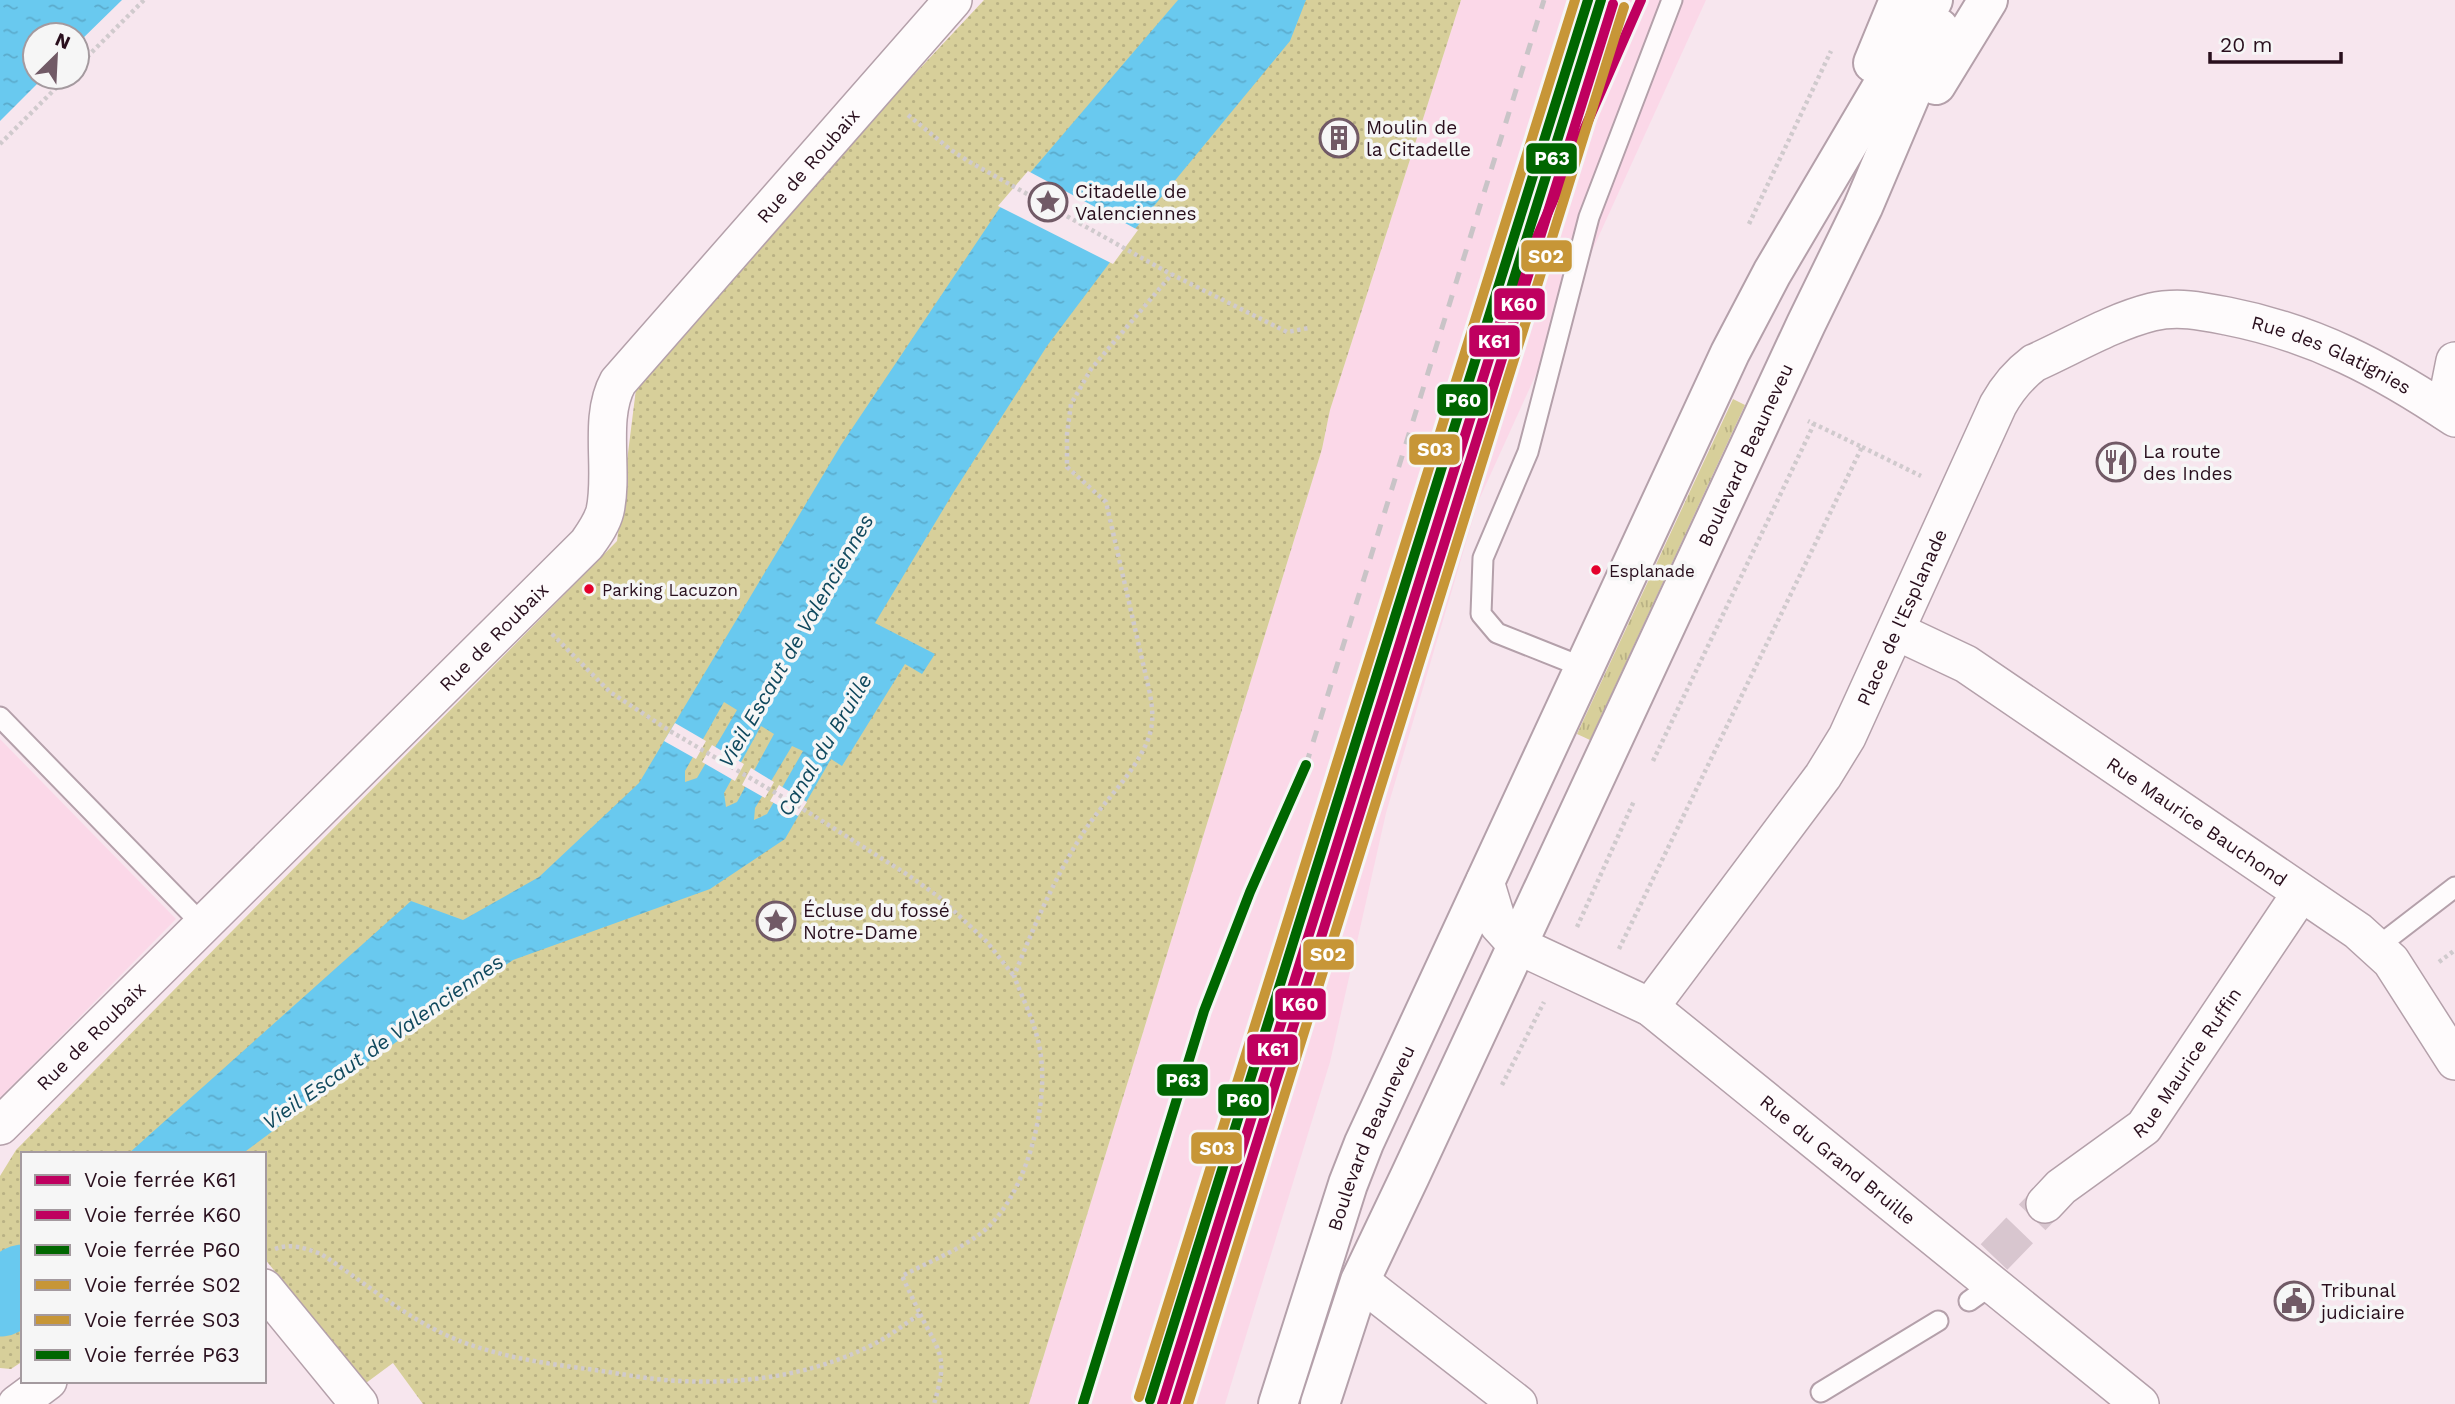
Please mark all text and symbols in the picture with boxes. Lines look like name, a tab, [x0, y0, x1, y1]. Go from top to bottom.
north arrow	[21, 21, 91, 91]
scale bar	[2210, 21, 2341, 65]
text: N	[52, 28, 74, 54]
text: 20 m	[2220, 32, 2272, 57]
street label: Rue de Roubaix	[752, 104, 864, 228]
place label: Moulin de la Citadelle	[1366, 116, 1471, 161]
building icon: Moulin de la Citadelle	[1318, 117, 1360, 159]
line badge: P63	[1525, 142, 1578, 175]
text: P63	[1534, 147, 1570, 170]
place label: Citadelle de Valenciennes	[1075, 180, 1197, 225]
place icon: Citadelle de Valenciennes	[1027, 181, 1069, 223]
line badge: S02	[1520, 239, 1573, 273]
text: S02	[1528, 245, 1564, 268]
line badge: K60	[1493, 287, 1546, 321]
text: K60	[1500, 293, 1538, 316]
street label: Rue des Glatignies	[2249, 311, 2415, 399]
line badge: K61	[1468, 324, 1521, 358]
text: K61	[1478, 330, 1510, 353]
street label: Boulevard Beauneveu	[1693, 360, 1798, 550]
line badge: P60	[1436, 383, 1489, 417]
text: P60	[1445, 389, 1481, 412]
line badge: S03	[1408, 433, 1461, 466]
text: S03	[1417, 438, 1453, 461]
place label: La route des Indes	[2143, 440, 2233, 485]
restaurant icon: La route des Indes	[2095, 441, 2137, 483]
water label: Vieil Escaut de Valenciennes	[713, 509, 879, 772]
street label: Place de l'Esplanade	[1852, 525, 1952, 709]
place label: Esplanade	[1609, 561, 1695, 581]
marker: Esplanade	[1589, 563, 1603, 577]
street label: Rue de Roubaix	[435, 578, 553, 696]
place label: Parking Lacuzon	[602, 580, 738, 600]
marker: Parking Lacuzon	[582, 582, 596, 596]
water label: Canal du Bruille	[772, 669, 877, 821]
street label: Rue Maurice Bauchond	[2102, 752, 2292, 891]
place label: Écluse du fossé Notre-Dame	[803, 899, 950, 944]
place icon: Écluse du fossé Notre-Dame	[755, 900, 797, 942]
line badge: S02	[1302, 938, 1355, 971]
text: S02	[1310, 943, 1346, 966]
water label: Vieil Escaut de Valenciennes	[257, 949, 508, 1135]
street label: Rue de Roubaix	[32, 977, 151, 1095]
street label: Rue Maurice Ruffin	[2128, 983, 2246, 1143]
line badge: K60	[1274, 987, 1327, 1021]
text: K60	[1281, 993, 1319, 1016]
line badge: K61	[1246, 1033, 1299, 1066]
text: K61	[1257, 1038, 1289, 1061]
street label: Boulevard Beauneveu	[1323, 1041, 1420, 1234]
line badge: P63	[1156, 1063, 1209, 1097]
text: P63	[1165, 1069, 1201, 1092]
line badge: P60	[1217, 1083, 1270, 1117]
text: P60	[1226, 1089, 1262, 1112]
street label: Rue du Grand Bruille	[1755, 1090, 1920, 1230]
line badge: S03	[1190, 1131, 1243, 1165]
text: S03	[1199, 1137, 1235, 1160]
legend	[21, 1152, 266, 1383]
text: Voie ferrée K61	[84, 1167, 236, 1192]
text: Voie ferrée K60	[84, 1202, 241, 1227]
text: Voie ferrée P60	[84, 1237, 241, 1262]
text: Voie ferrée S02	[84, 1272, 241, 1297]
place label: Tribunal judiciaire	[2319, 1279, 2405, 1324]
public building icon: Tribunal judiciaire	[2273, 1280, 2315, 1322]
text: Voie ferrée S03	[84, 1307, 240, 1332]
text: Voie ferrée P63	[84, 1342, 240, 1367]

